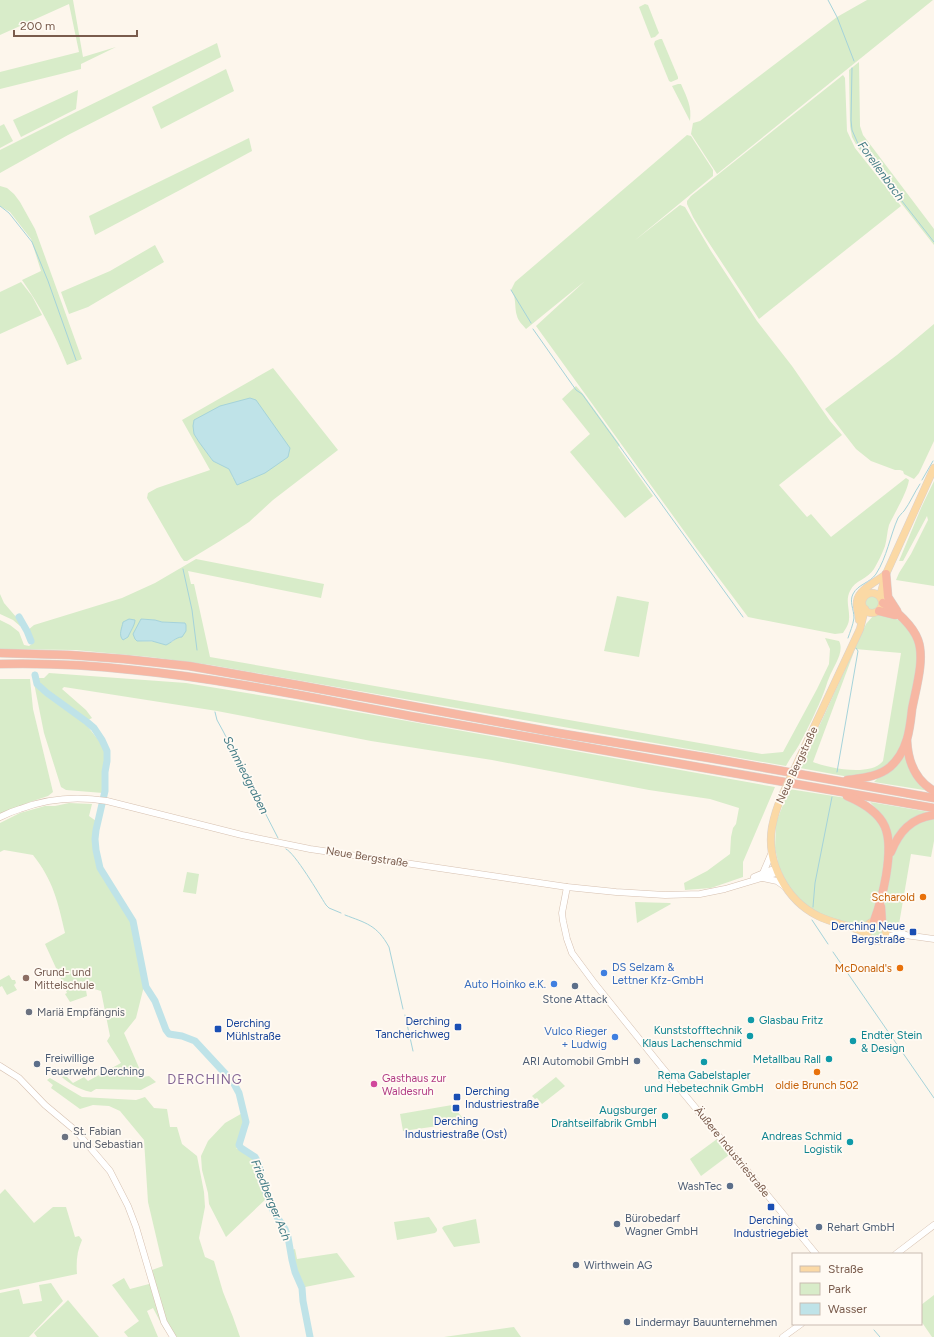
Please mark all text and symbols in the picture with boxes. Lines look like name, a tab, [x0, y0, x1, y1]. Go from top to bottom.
scale bar	[14, 12, 137, 38]
text: 200 m	[20, 19, 55, 33]
water label: Forellenbach	[855, 139, 907, 204]
street label: Neue Bergstraße	[774, 725, 820, 805]
water label: Schmiedgraben	[220, 734, 272, 817]
street label: Neue Bergstraße	[325, 844, 409, 870]
place label: Scharold	[872, 891, 915, 904]
marker: Scharold	[918, 892, 928, 902]
place label: Derching Neue Bergstraße	[831, 920, 905, 946]
marker: Derching Neue Bergstraße	[908, 927, 918, 937]
place label: DS Selzam & Lettner Kfz-GmbH	[612, 961, 704, 987]
place label: McDonald's	[835, 962, 892, 975]
marker: McDonald's	[895, 963, 905, 973]
place label: Grund- und Mittelschule	[34, 966, 94, 992]
marker: DS Selzam & Lettner Kfz-GmbH	[599, 968, 609, 978]
marker: Grund- und Mittelschule	[21, 973, 31, 983]
place label: Auto Hoinko e.K.	[464, 978, 546, 991]
marker: Auto Hoinko e.K.	[549, 979, 559, 989]
marker: Stone Attack	[570, 981, 580, 991]
place label: Stone Attack	[543, 993, 608, 1006]
place label: Mariä Empfängnis	[37, 1006, 125, 1019]
marker: Mariä Empfängnis	[24, 1007, 34, 1017]
place label: Glasbau Fritz	[759, 1014, 823, 1027]
place label: Derching Tancherichweg	[376, 1015, 450, 1041]
marker: Glasbau Fritz	[746, 1015, 756, 1025]
place label: Derching Mühlstraße	[226, 1017, 281, 1043]
marker: Derching Tancherichweg	[453, 1022, 463, 1032]
marker: Derching Mühlstraße	[213, 1024, 223, 1034]
place label: Kunststofftechnik Klaus Lachenschmid	[642, 1024, 743, 1050]
place label: Vulco Rieger + Ludwig	[544, 1025, 607, 1051]
place label: Endter Stein & Design	[861, 1029, 922, 1055]
marker: Kunststofftechnik Klaus Lachenschmid	[745, 1031, 755, 1041]
marker: Vulco Rieger + Ludwig	[610, 1032, 620, 1042]
marker: Endter Stein & Design	[848, 1036, 858, 1046]
place label: Freiwillige Feuerwehr Derching	[45, 1052, 144, 1078]
place label: Metallbau Rall	[753, 1053, 821, 1066]
marker: Metallbau Rall	[824, 1054, 834, 1064]
place label: ARI Automobil GmbH	[523, 1055, 629, 1068]
marker: ARI Automobil GmbH	[632, 1056, 642, 1066]
marker: Rema Gabelstapler und Hebetechnik GmbH	[699, 1057, 709, 1067]
marker: Freiwillige Feuerwehr Derching	[32, 1059, 42, 1069]
marker: oldie Brunch 502	[812, 1067, 822, 1077]
place label: Rema Gabelstapler und Hebetechnik GmbH	[644, 1069, 764, 1095]
district label: DERCHING	[167, 1072, 243, 1087]
place label: Gasthaus zur Waldesruh	[382, 1072, 447, 1098]
marker: Gasthaus zur Waldesruh	[369, 1079, 379, 1089]
place label: oldie Brunch 502	[775, 1079, 859, 1092]
place label: Derching Industriestraße	[465, 1085, 539, 1111]
marker: Derching Industriestraße	[452, 1092, 462, 1102]
marker: Derching Industriestraße (Ost)	[451, 1103, 461, 1113]
place label: Augsburger Drahtseilfabrik GmbH	[551, 1104, 657, 1130]
street label: Äußere Industriestraße	[692, 1104, 772, 1200]
marker: Augsburger Drahtseilfabrik GmbH	[660, 1111, 670, 1121]
place label: Derching Industriestraße (Ost)	[405, 1115, 507, 1141]
place label: St. Fabian und Sebastian	[73, 1125, 143, 1151]
place label: Andreas Schmid Logistik	[762, 1130, 843, 1156]
marker: St. Fabian und Sebastian	[60, 1132, 70, 1142]
marker: Andreas Schmid Logistik	[845, 1137, 855, 1147]
water label: Friedberger Ach	[248, 1157, 294, 1243]
place label: WashTec	[678, 1180, 722, 1193]
marker: WashTec	[725, 1181, 735, 1191]
marker: Derching Industriegebiet	[766, 1202, 776, 1212]
place label: Bürobedarf Wagner GmbH	[625, 1212, 698, 1238]
place label: Derching Industriegebiet	[734, 1214, 808, 1240]
marker: Bürobedarf Wagner GmbH	[612, 1219, 622, 1229]
place label: Rehart GmbH	[827, 1221, 895, 1234]
marker: Rehart GmbH	[814, 1222, 824, 1232]
legend	[792, 1253, 922, 1325]
place label: Wirthwein AG	[584, 1259, 652, 1272]
marker: Wirthwein AG	[571, 1260, 581, 1270]
text: Straße	[828, 1262, 864, 1276]
text: Park	[828, 1282, 851, 1296]
text: Wasser	[828, 1302, 867, 1316]
place label: Lindermayr Bauunternehmen	[635, 1316, 777, 1329]
marker: Lindermayr Bauunternehmen	[622, 1317, 632, 1327]

